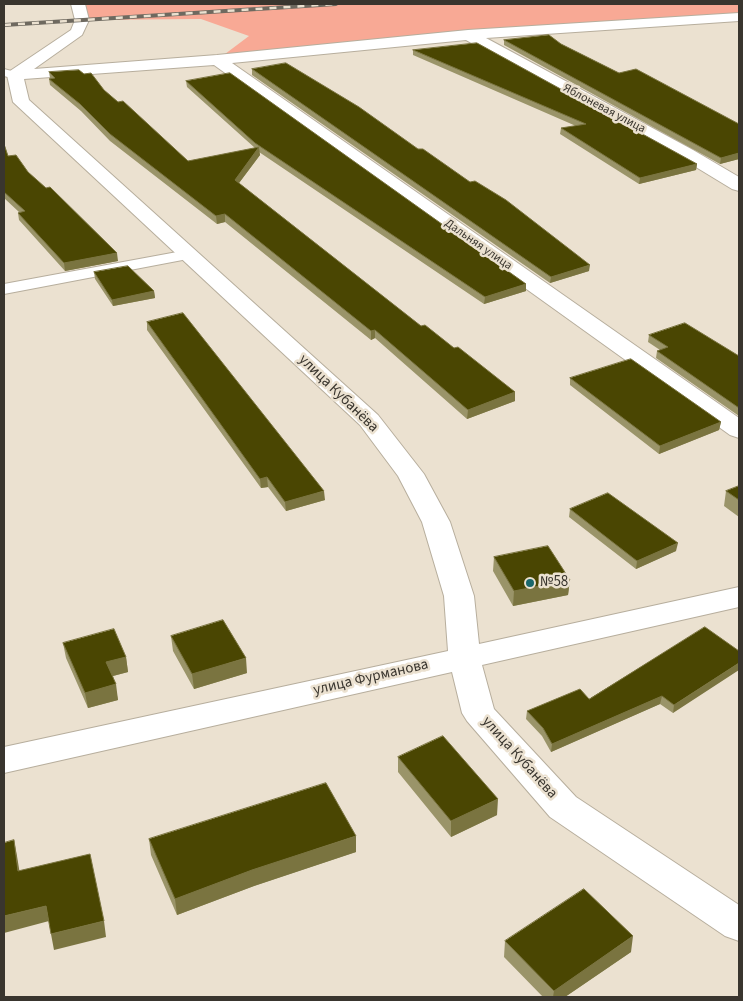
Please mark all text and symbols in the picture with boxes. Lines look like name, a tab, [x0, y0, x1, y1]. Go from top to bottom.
street label: Яблоневая улица	[560, 81, 648, 137]
street label: Дальняя улица	[442, 216, 514, 274]
street label: улица Кубанёва	[294, 351, 382, 437]
place label: №58	[540, 574, 568, 592]
marker: №58	[524, 577, 536, 589]
street label: улица Фурманова	[312, 656, 430, 700]
street label: улица Кубанёва	[477, 713, 561, 803]

